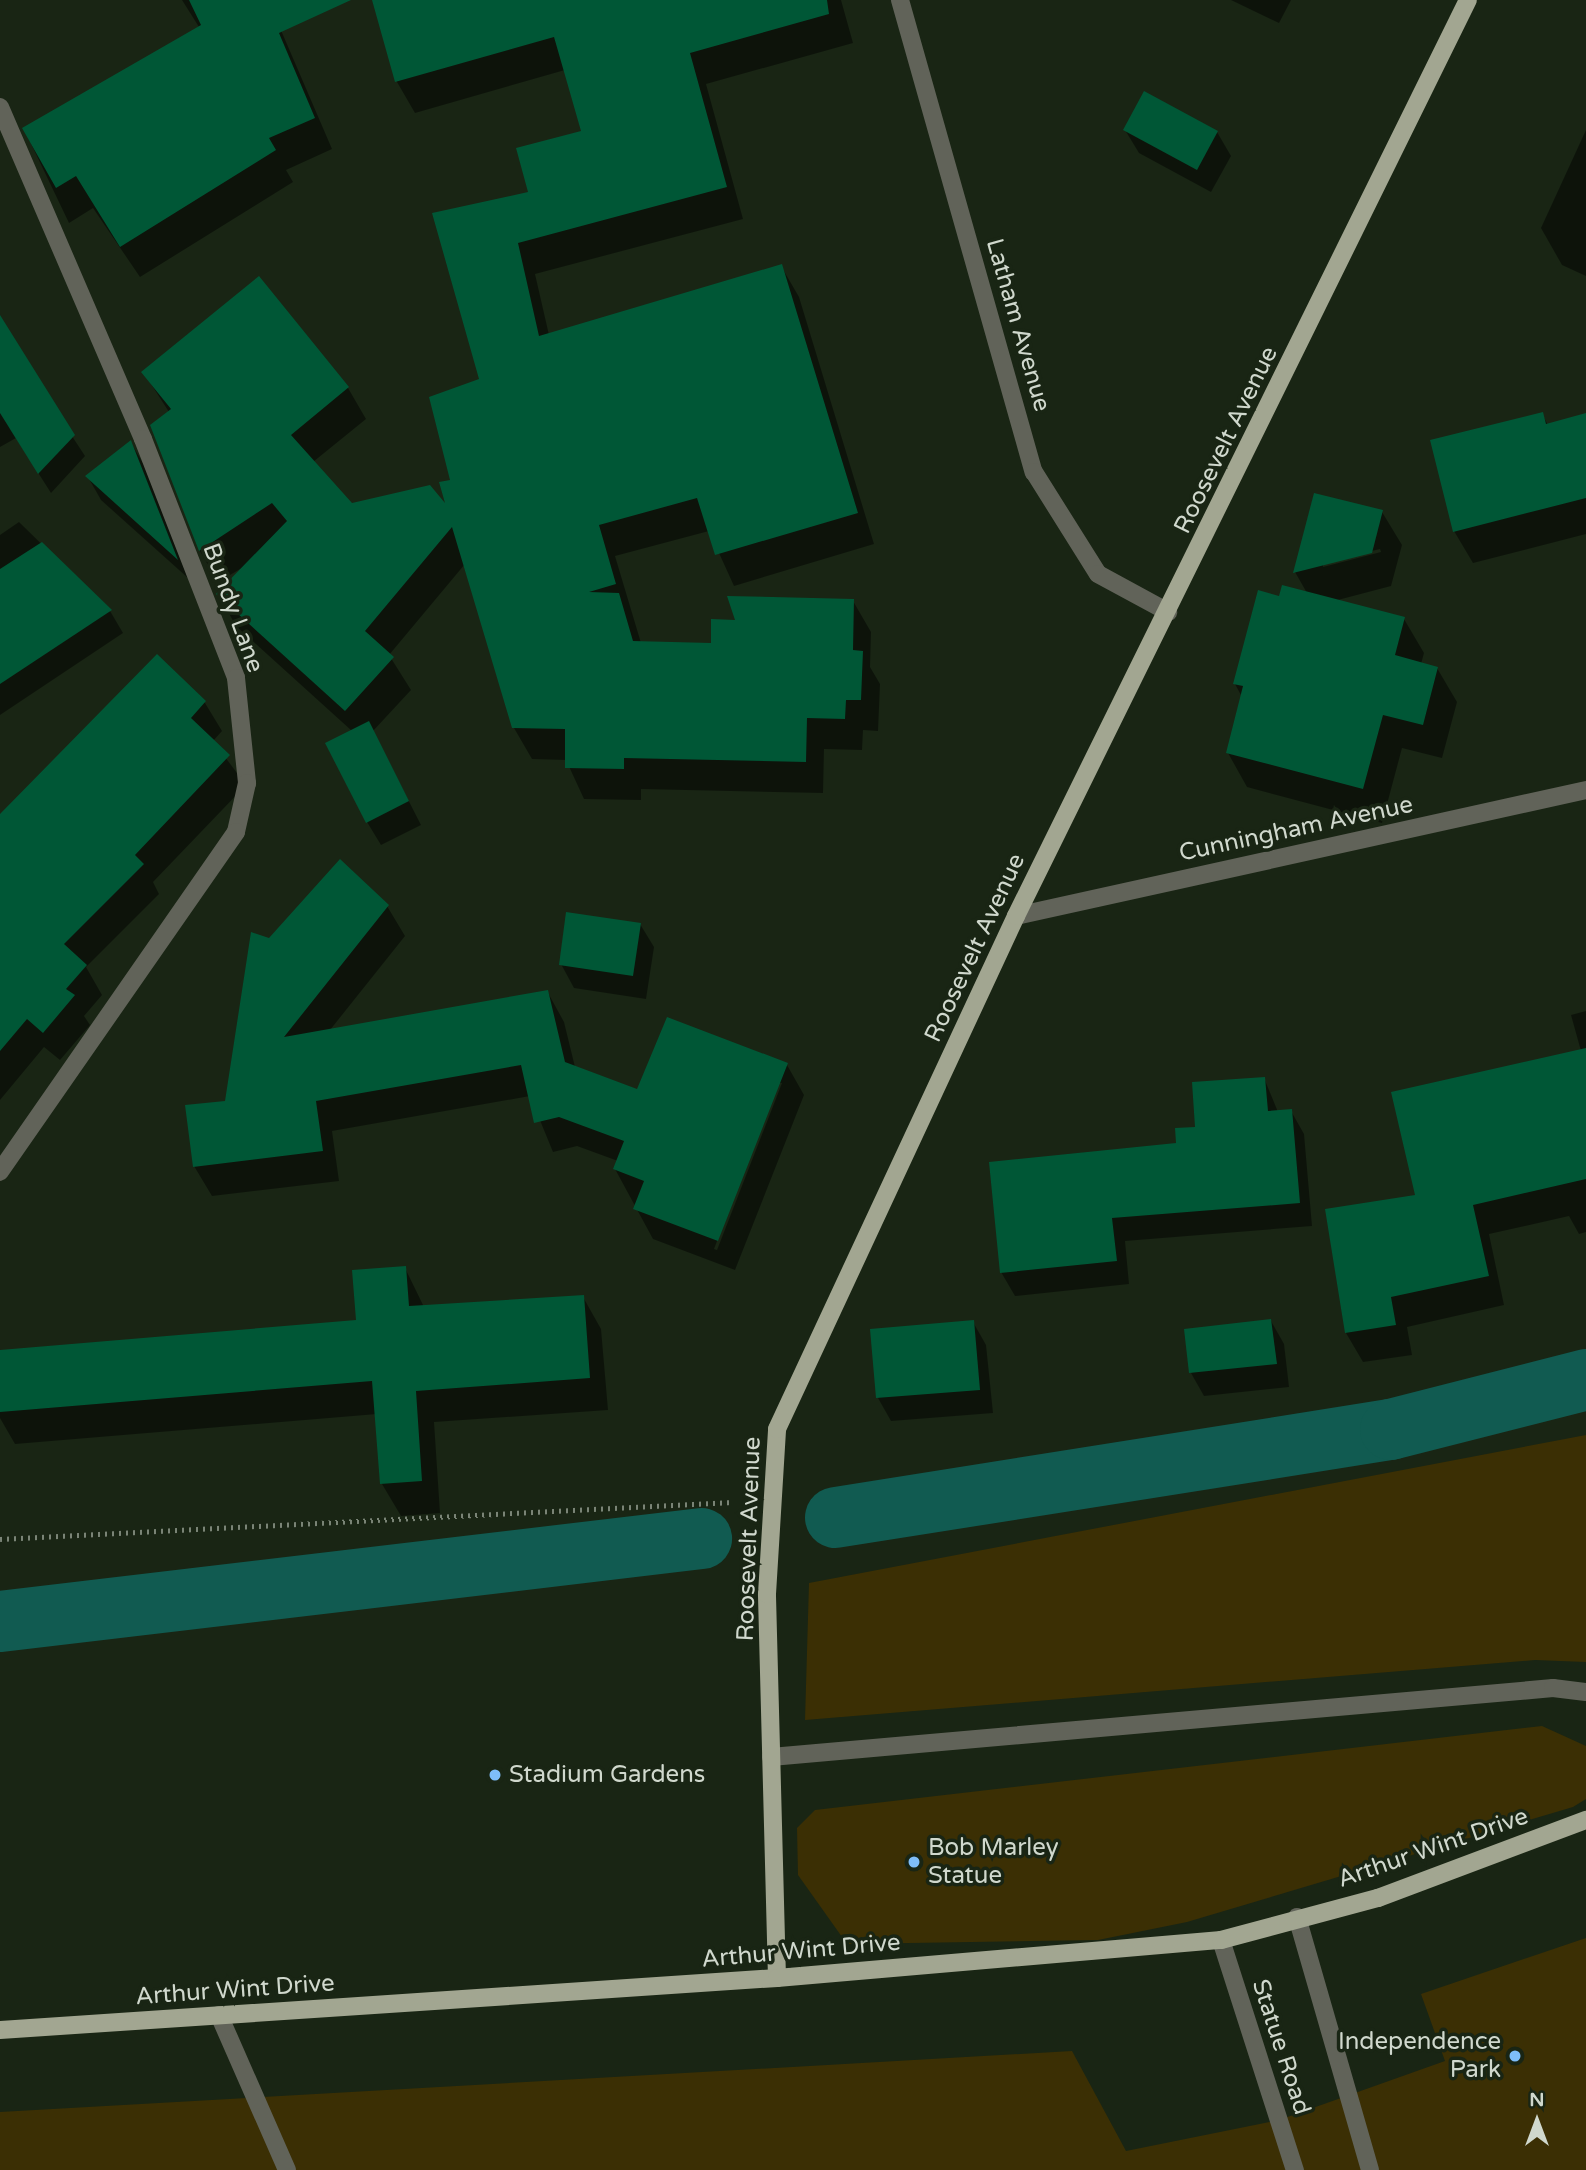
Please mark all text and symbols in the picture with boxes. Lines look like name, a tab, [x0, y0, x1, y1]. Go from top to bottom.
street label: Latham Avenue	[980, 235, 1056, 415]
street label: Roosevelt Avenue	[1168, 342, 1284, 538]
street label: Bundy Lane	[196, 539, 270, 677]
street label: Cunningham Avenue	[1176, 790, 1416, 868]
street label: Roosevelt Avenue	[919, 849, 1031, 1047]
street label: Roosevelt Avenue	[731, 1436, 767, 1642]
place label: Stadium Gardens	[509, 1761, 705, 1789]
marker: Stadium Gardens	[487, 1767, 503, 1783]
street label: Arthur Wint Drive	[1334, 1802, 1532, 1894]
place label: Bob Marley Statue	[928, 1834, 1059, 1890]
marker: Bob Marley Statue	[906, 1854, 922, 1870]
street label: Arthur Wint Drive	[700, 1928, 902, 1974]
street label: Arthur Wint Drive	[134, 1969, 336, 2011]
street label: Statue Road	[1246, 1976, 1316, 2118]
place label: Independence Park	[1338, 2028, 1501, 2084]
marker: Independence Park	[1507, 2048, 1523, 2064]
north arrow	[1502, 2086, 1572, 2156]
text: N	[1529, 2089, 1545, 2111]

